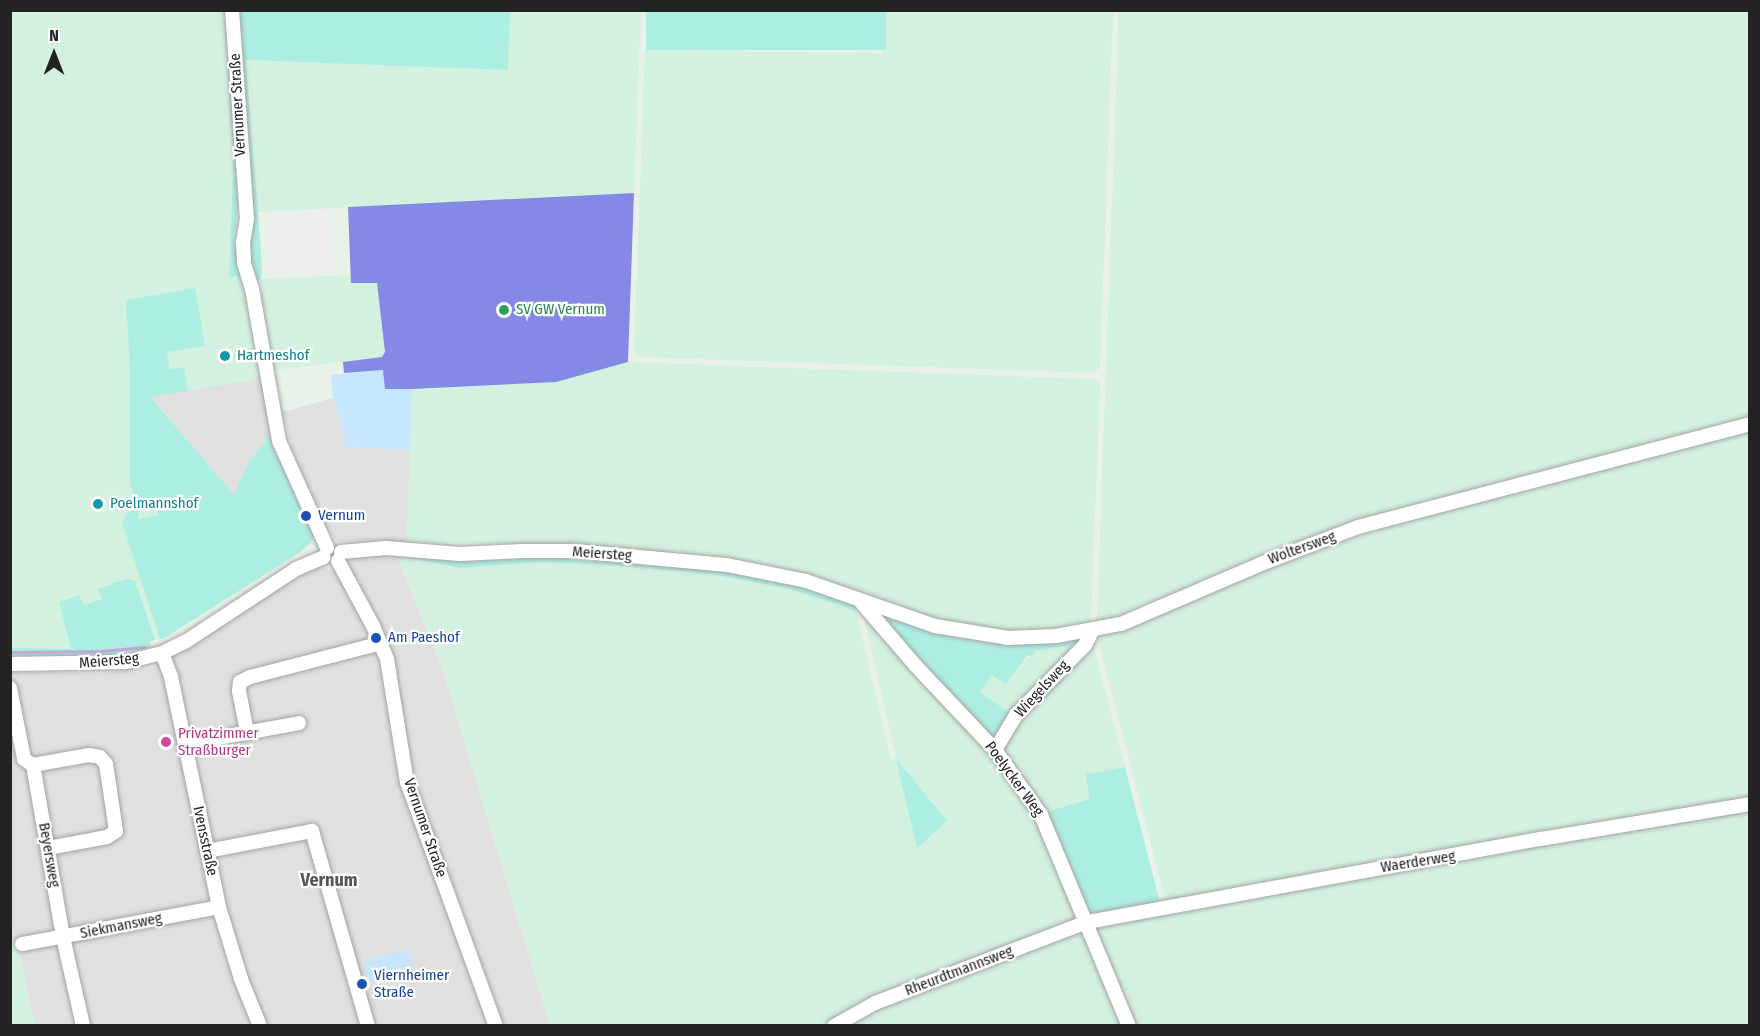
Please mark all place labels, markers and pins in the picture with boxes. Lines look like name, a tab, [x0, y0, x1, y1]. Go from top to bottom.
place label: SV GW Vernum	[516, 301, 605, 319]
marker: SV GW Vernum	[497, 303, 511, 317]
place label: Hartmeshof	[237, 347, 309, 365]
marker: Hartmeshof	[218, 349, 232, 363]
place label: Poelmannshof	[110, 495, 198, 513]
marker: Poelmannshof	[91, 497, 105, 511]
place label: Vernum	[318, 507, 365, 525]
marker: Vernum	[299, 509, 313, 523]
place label: Am Paeshof	[388, 629, 460, 647]
marker: Am Paeshof	[369, 631, 383, 645]
place label: Privatzimmer Straßburger	[178, 724, 259, 759]
marker: Privatzimmer Straßburger	[159, 735, 173, 749]
place label: Viernheimer Straße	[374, 966, 449, 1001]
marker: Viernheimer Straße	[355, 977, 369, 991]

